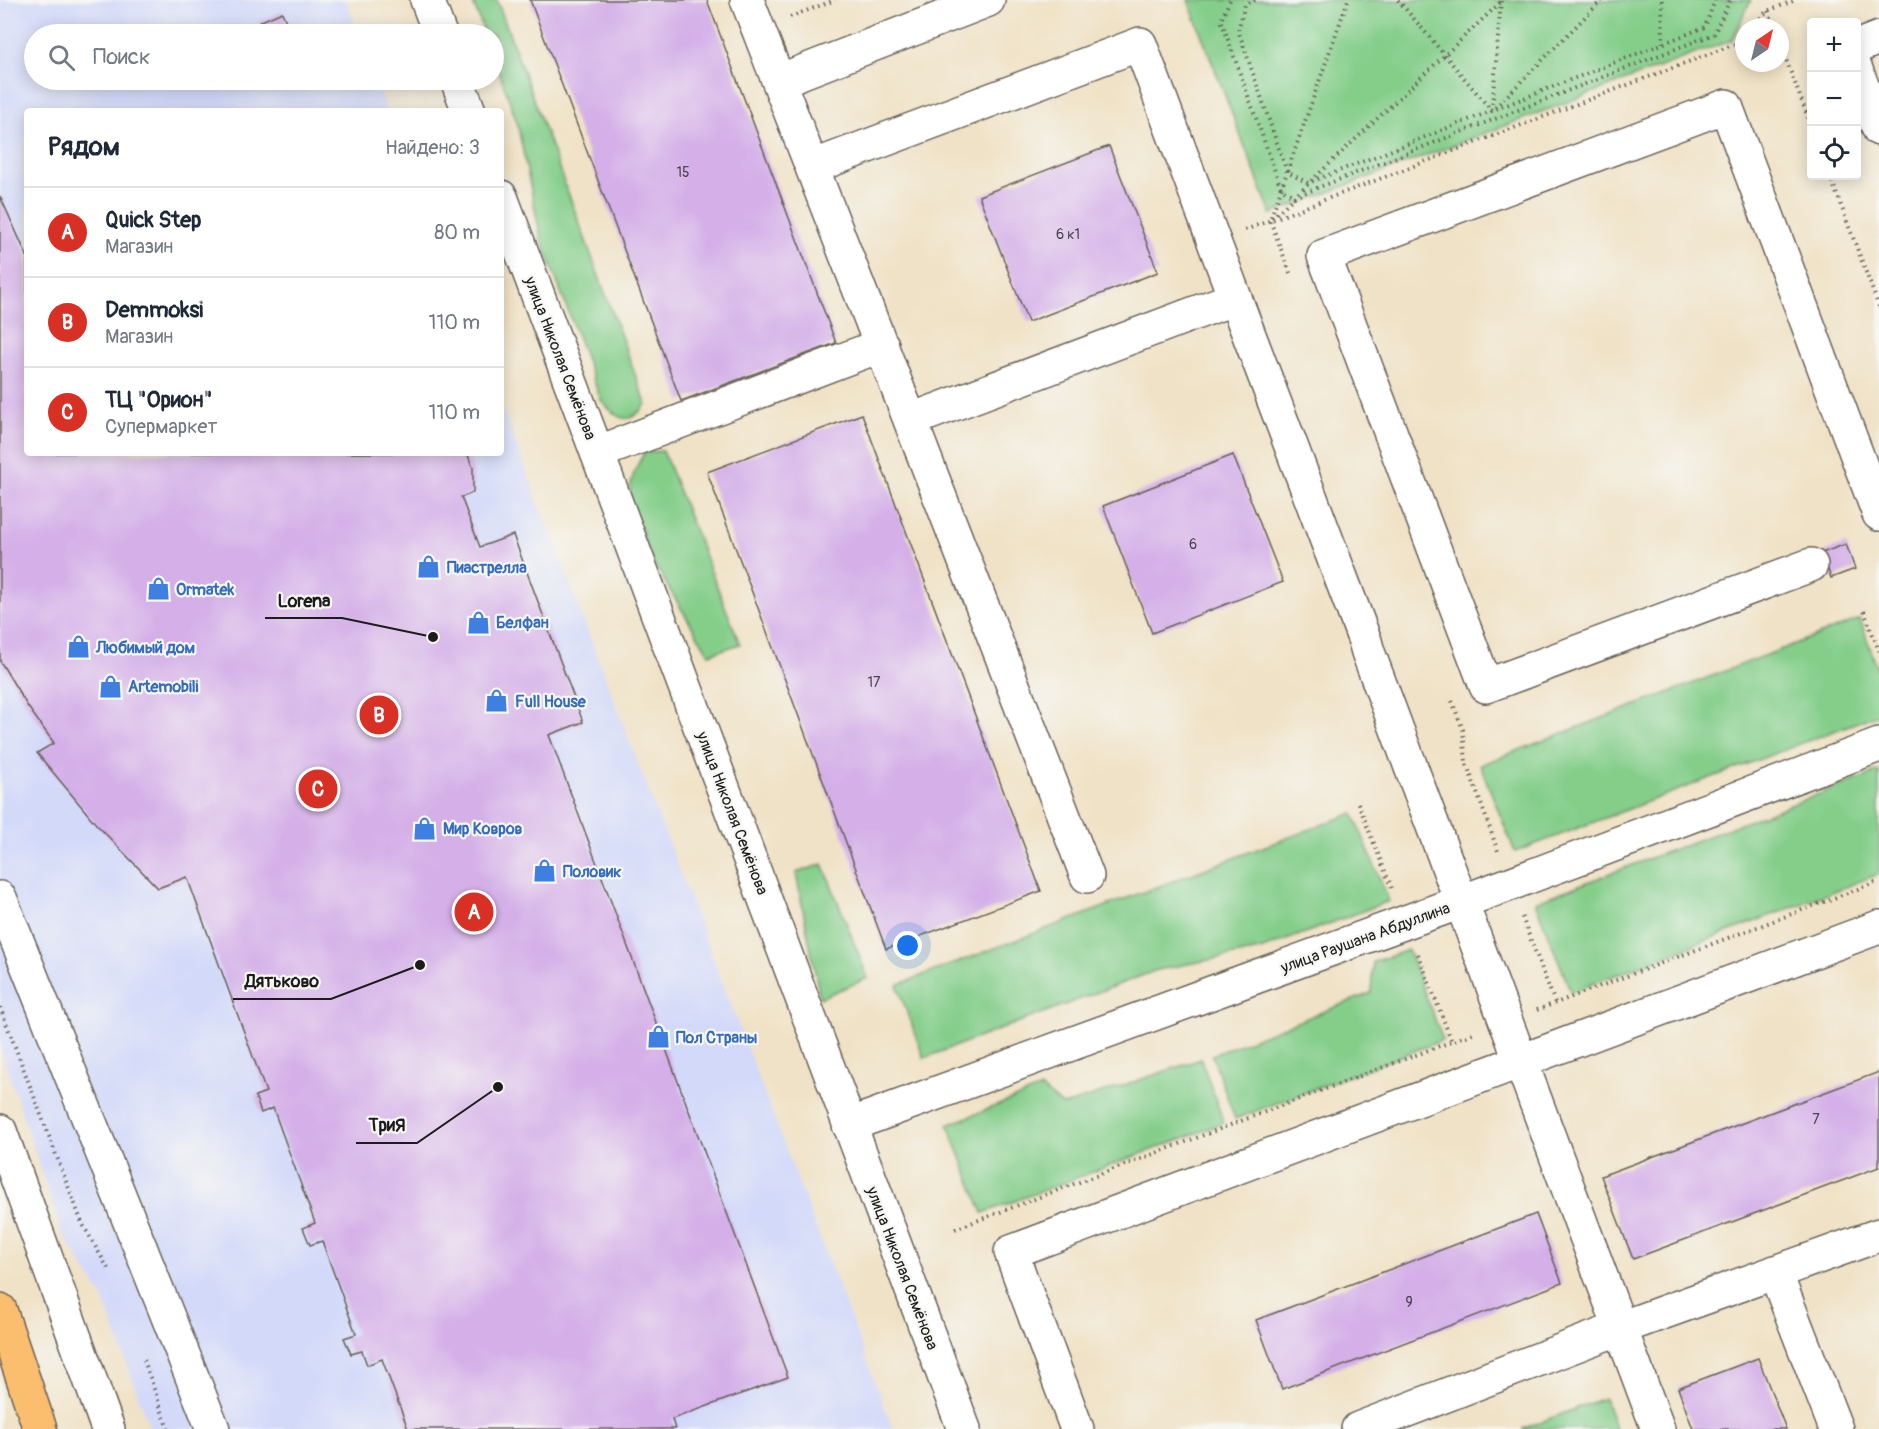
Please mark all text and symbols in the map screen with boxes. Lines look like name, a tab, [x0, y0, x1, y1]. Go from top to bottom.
north arrow	[1735, 18, 1789, 72]
map controls	[1807, 18, 1861, 180]
button: +	[1807, 18, 1861, 72]
search box	[24, 24, 504, 90]
icon: search	[45, 41, 78, 74]
text: Поиск	[93, 43, 150, 71]
button: −	[1807, 72, 1861, 126]
button: locate	[1807, 126, 1861, 180]
text: Рядом	[48, 131, 120, 163]
text: Найдено: 3	[385, 135, 480, 160]
house number: 15	[676, 164, 690, 181]
text: Quick Step	[105, 206, 201, 234]
text: A	[61, 220, 74, 245]
text: 80 m	[434, 220, 480, 245]
house number: 6 к1	[1056, 226, 1080, 243]
text: Магазин	[105, 234, 173, 259]
street label: улица Николая Семёнова	[519, 273, 600, 443]
text: Demmoksi	[105, 296, 203, 324]
text: B	[62, 310, 73, 335]
text: 110 m	[429, 310, 480, 335]
text: Магазин	[105, 324, 173, 349]
text: ТЦ "Орион"	[105, 386, 212, 414]
text: C	[61, 400, 74, 425]
text: 110 m	[429, 400, 480, 425]
text: Супермаркет	[105, 414, 217, 439]
house number: 6	[1189, 536, 1197, 553]
shop icon: Пиастрелла	[416, 554, 442, 580]
place label: Пиастрелла	[447, 558, 527, 578]
shop icon: Ormatek	[145, 576, 171, 602]
place label: Ormatek	[176, 580, 234, 600]
callout: Lorena	[265, 582, 342, 618]
text: Lorena	[278, 590, 331, 613]
shop icon: Белфан	[465, 609, 491, 635]
place label: Белфан	[496, 613, 549, 633]
shop icon: Любимый дом	[65, 634, 91, 660]
place label: Любимый дом	[95, 638, 195, 658]
shop icon: Artemobili	[97, 673, 123, 699]
house number: 17	[868, 674, 881, 691]
place label: Artemobili	[128, 677, 199, 697]
shop icon: Full House	[484, 688, 510, 714]
pin: B	[360, 692, 398, 738]
place label: Full House	[515, 692, 587, 712]
street label: улица Николая Семёнова	[691, 728, 772, 898]
pin: C	[298, 766, 338, 812]
shop icon: Мир Ковров	[412, 815, 438, 841]
place label: Мир Ковров	[443, 819, 522, 839]
shop icon: Половик	[532, 858, 558, 884]
place label: Половик	[563, 862, 621, 882]
pin: A	[454, 890, 494, 934]
street label: улица Раушана Абдуллина	[1277, 898, 1453, 978]
your location	[893, 931, 922, 960]
callout: Дятьково	[233, 963, 331, 999]
text: Дятьково	[244, 970, 319, 993]
shop icon: Пол Страны	[645, 1024, 671, 1050]
place label: Пол Страны	[676, 1028, 757, 1048]
callout: ТриЯ	[356, 1107, 417, 1143]
house number: 7	[1812, 1111, 1820, 1128]
text: ТриЯ	[368, 1114, 405, 1137]
street label: улица Николая Семёнова	[861, 1183, 942, 1353]
house number: 9	[1405, 1294, 1413, 1311]

